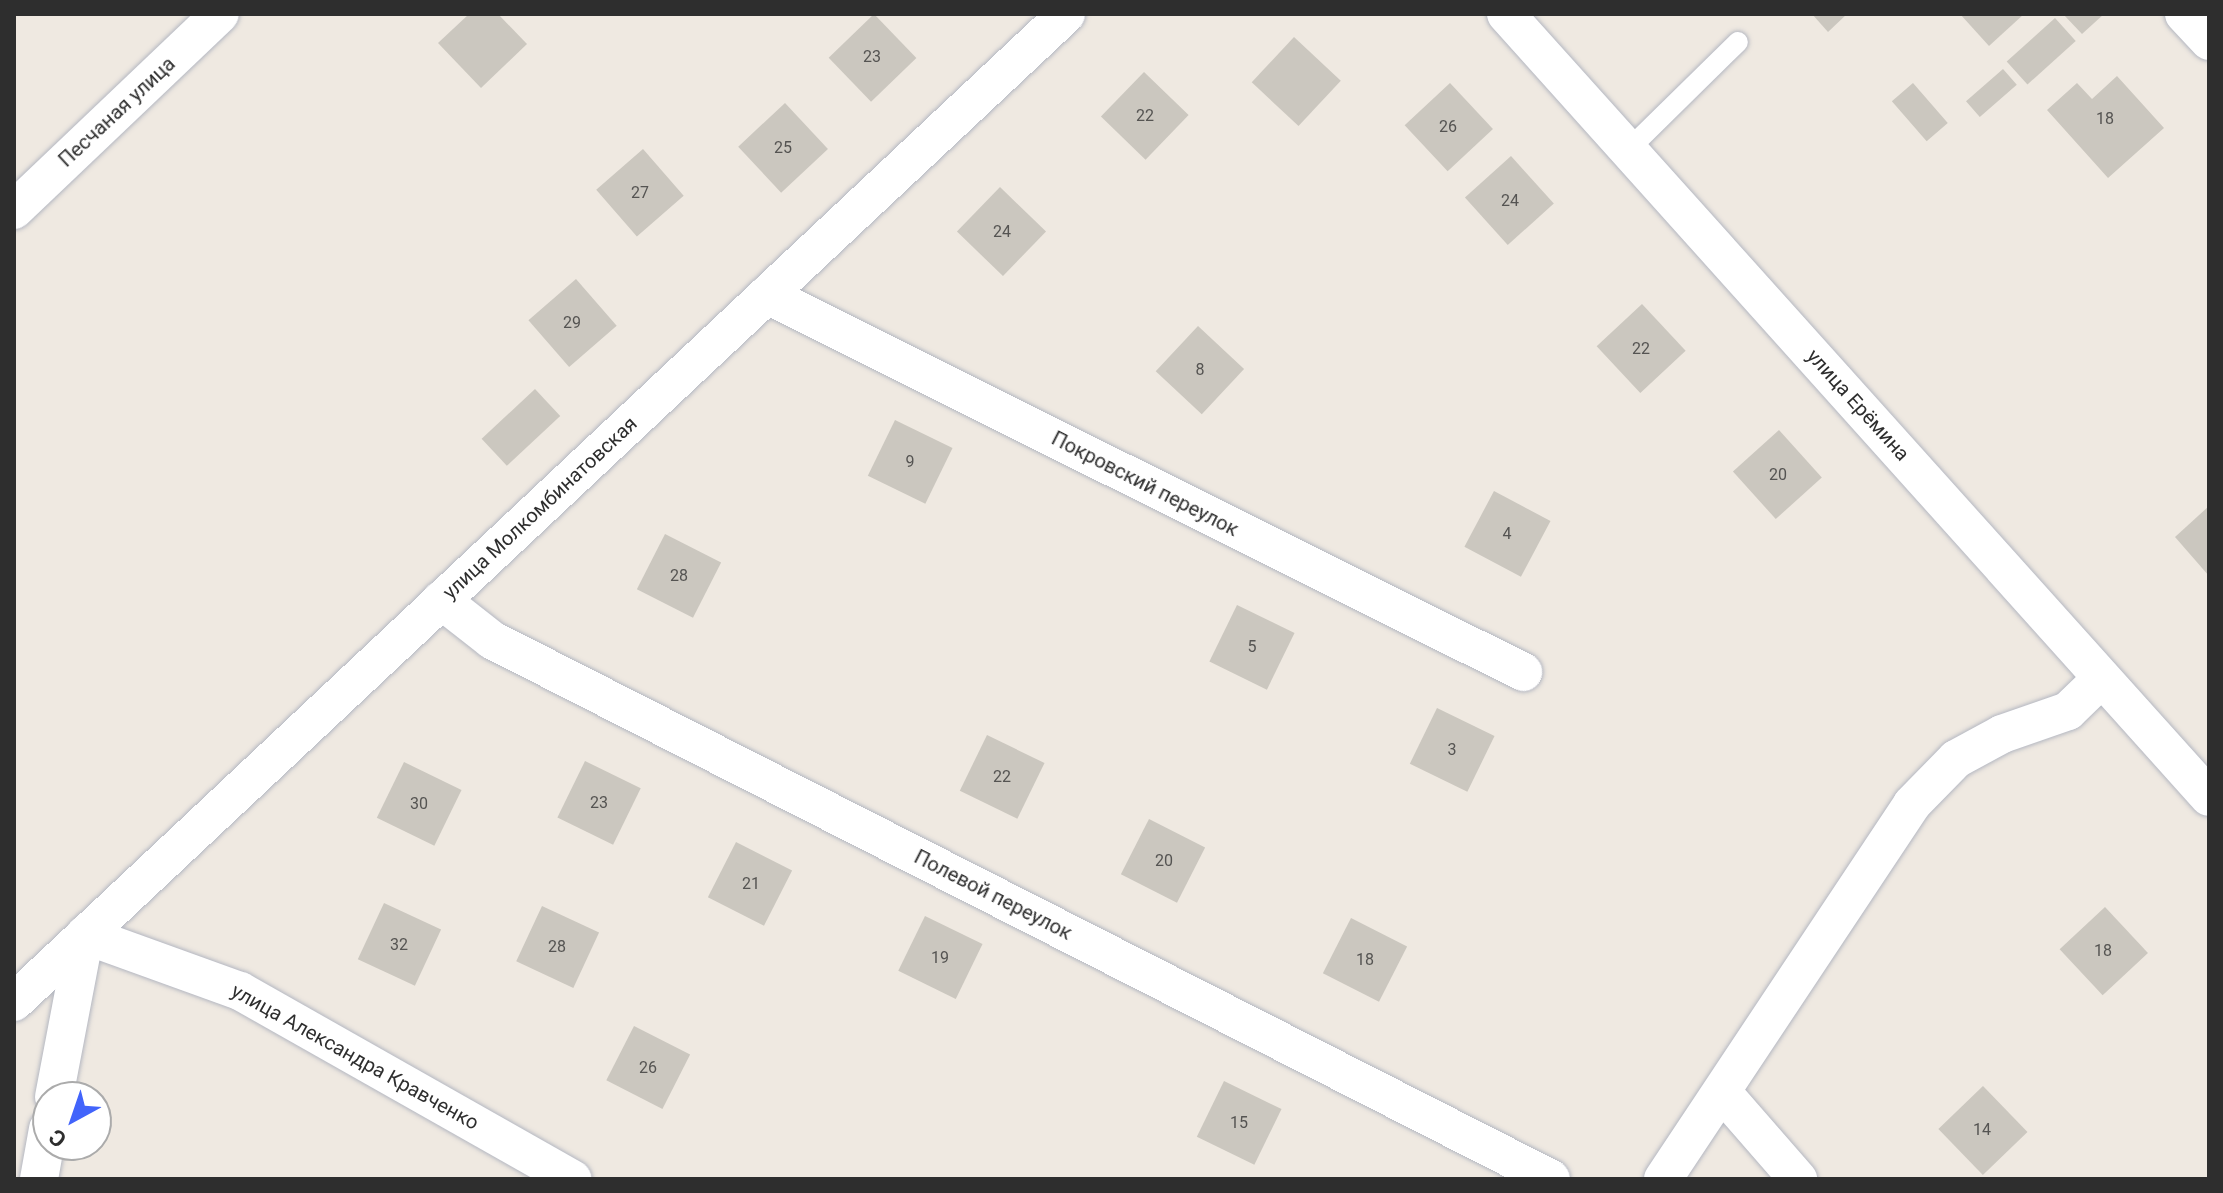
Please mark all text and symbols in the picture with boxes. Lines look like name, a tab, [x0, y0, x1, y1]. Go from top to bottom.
house number: 23	[863, 47, 881, 67]
street label: Песчаная улица	[54, 52, 180, 172]
house number: 22	[1136, 106, 1154, 126]
house number: 18	[2096, 109, 2114, 129]
house number: 26	[1439, 117, 1457, 137]
house number: 25	[774, 138, 792, 158]
house number: 27	[631, 183, 649, 203]
house number: 24	[1501, 191, 1519, 211]
house number: 24	[993, 222, 1011, 242]
house number: 29	[563, 313, 581, 333]
house number: 22	[1632, 339, 1650, 359]
street label: улица Ерёмина	[1802, 344, 1914, 466]
house number: 8	[1196, 360, 1204, 380]
street label: улица Молкомбинатовская	[438, 412, 642, 604]
street label: Покровский переулок	[1048, 426, 1242, 542]
house number: 9	[906, 452, 914, 472]
house number: 20	[1769, 465, 1787, 485]
house number: 4	[1503, 524, 1511, 544]
house number: 28	[670, 566, 688, 586]
house number: 5	[1248, 637, 1256, 657]
house number: 3	[1448, 740, 1456, 760]
house number: 22	[993, 767, 1011, 787]
house number: 23	[590, 793, 608, 813]
house number: 30	[410, 794, 428, 814]
street label: Полевой переулок	[910, 845, 1076, 945]
house number: 20	[1155, 851, 1173, 871]
house number: 21	[742, 874, 760, 894]
house number: 32	[390, 935, 408, 955]
house number: 28	[548, 937, 566, 957]
house number: 18	[2094, 941, 2112, 961]
house number: 19	[931, 948, 949, 968]
house number: 18	[1356, 950, 1374, 970]
street label: улица Александра Кравченко	[227, 979, 483, 1135]
house number: 26	[639, 1058, 657, 1078]
north arrow	[32, 1081, 112, 1161]
house number: 15	[1230, 1113, 1248, 1133]
house number: 14	[1973, 1120, 1991, 1140]
text: С	[44, 1124, 71, 1152]

